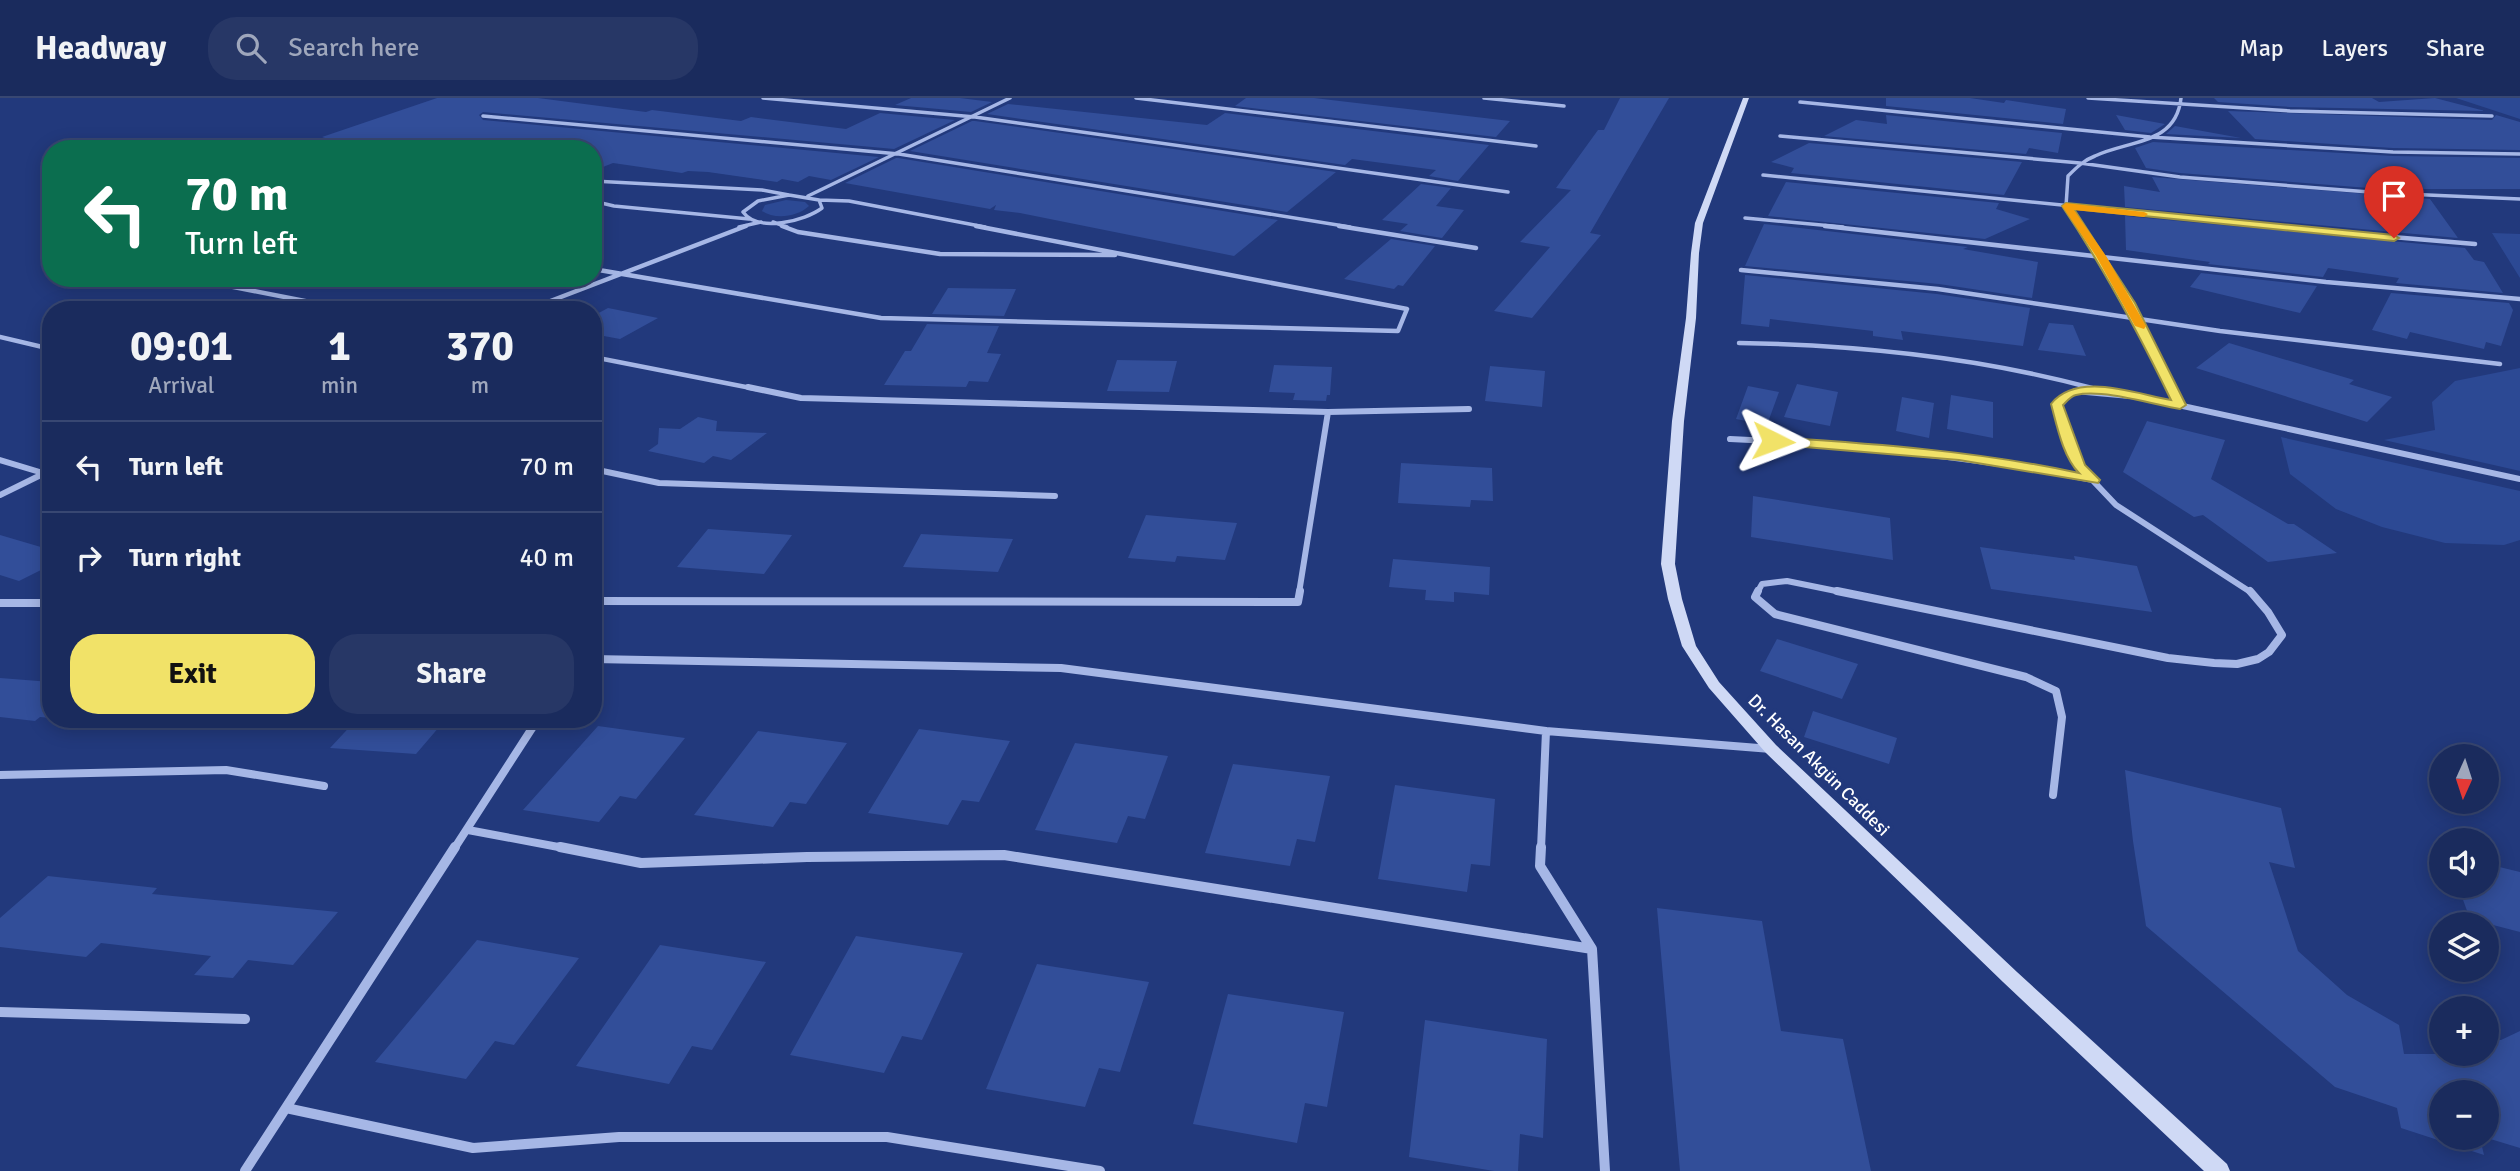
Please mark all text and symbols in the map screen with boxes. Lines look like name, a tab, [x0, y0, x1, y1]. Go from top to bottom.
search box	[208, 17, 698, 80]
text: Headway	[35, 28, 166, 69]
icon: search	[232, 29, 270, 67]
text: Search here	[288, 32, 419, 64]
text: Map	[2239, 33, 2284, 63]
text: Layers	[2322, 33, 2388, 63]
text: Share	[2426, 33, 2485, 63]
text: 70 m	[185, 164, 288, 224]
pin	[2364, 166, 2424, 238]
icon: left	[70, 168, 161, 259]
icon: arrive	[2375, 177, 2413, 215]
text: Turn left	[185, 224, 298, 263]
text: 09:01	[130, 321, 233, 372]
text: 1	[328, 321, 351, 372]
text: 370	[446, 321, 514, 372]
text: Arrival	[148, 371, 215, 400]
text: min	[321, 371, 358, 400]
text: m	[471, 371, 489, 400]
position arrow	[1736, 404, 1810, 478]
icon: left	[70, 448, 108, 486]
text: Turn left	[129, 451, 223, 483]
text: 70 m	[519, 451, 574, 483]
icon: right	[70, 539, 108, 577]
text: Turn right	[129, 542, 241, 574]
text: 40 m	[519, 542, 574, 574]
button: Exit	[70, 634, 315, 714]
button: Share	[329, 634, 574, 714]
street label: Dr. Hasan Akgün Caddesi	[1744, 690, 1894, 840]
north arrow	[2429, 744, 2499, 814]
map controls	[2429, 744, 2499, 1150]
button: sound	[2429, 828, 2499, 898]
button: layers	[2429, 912, 2499, 982]
button: +	[2429, 996, 2499, 1066]
button: −	[2429, 1080, 2499, 1150]

